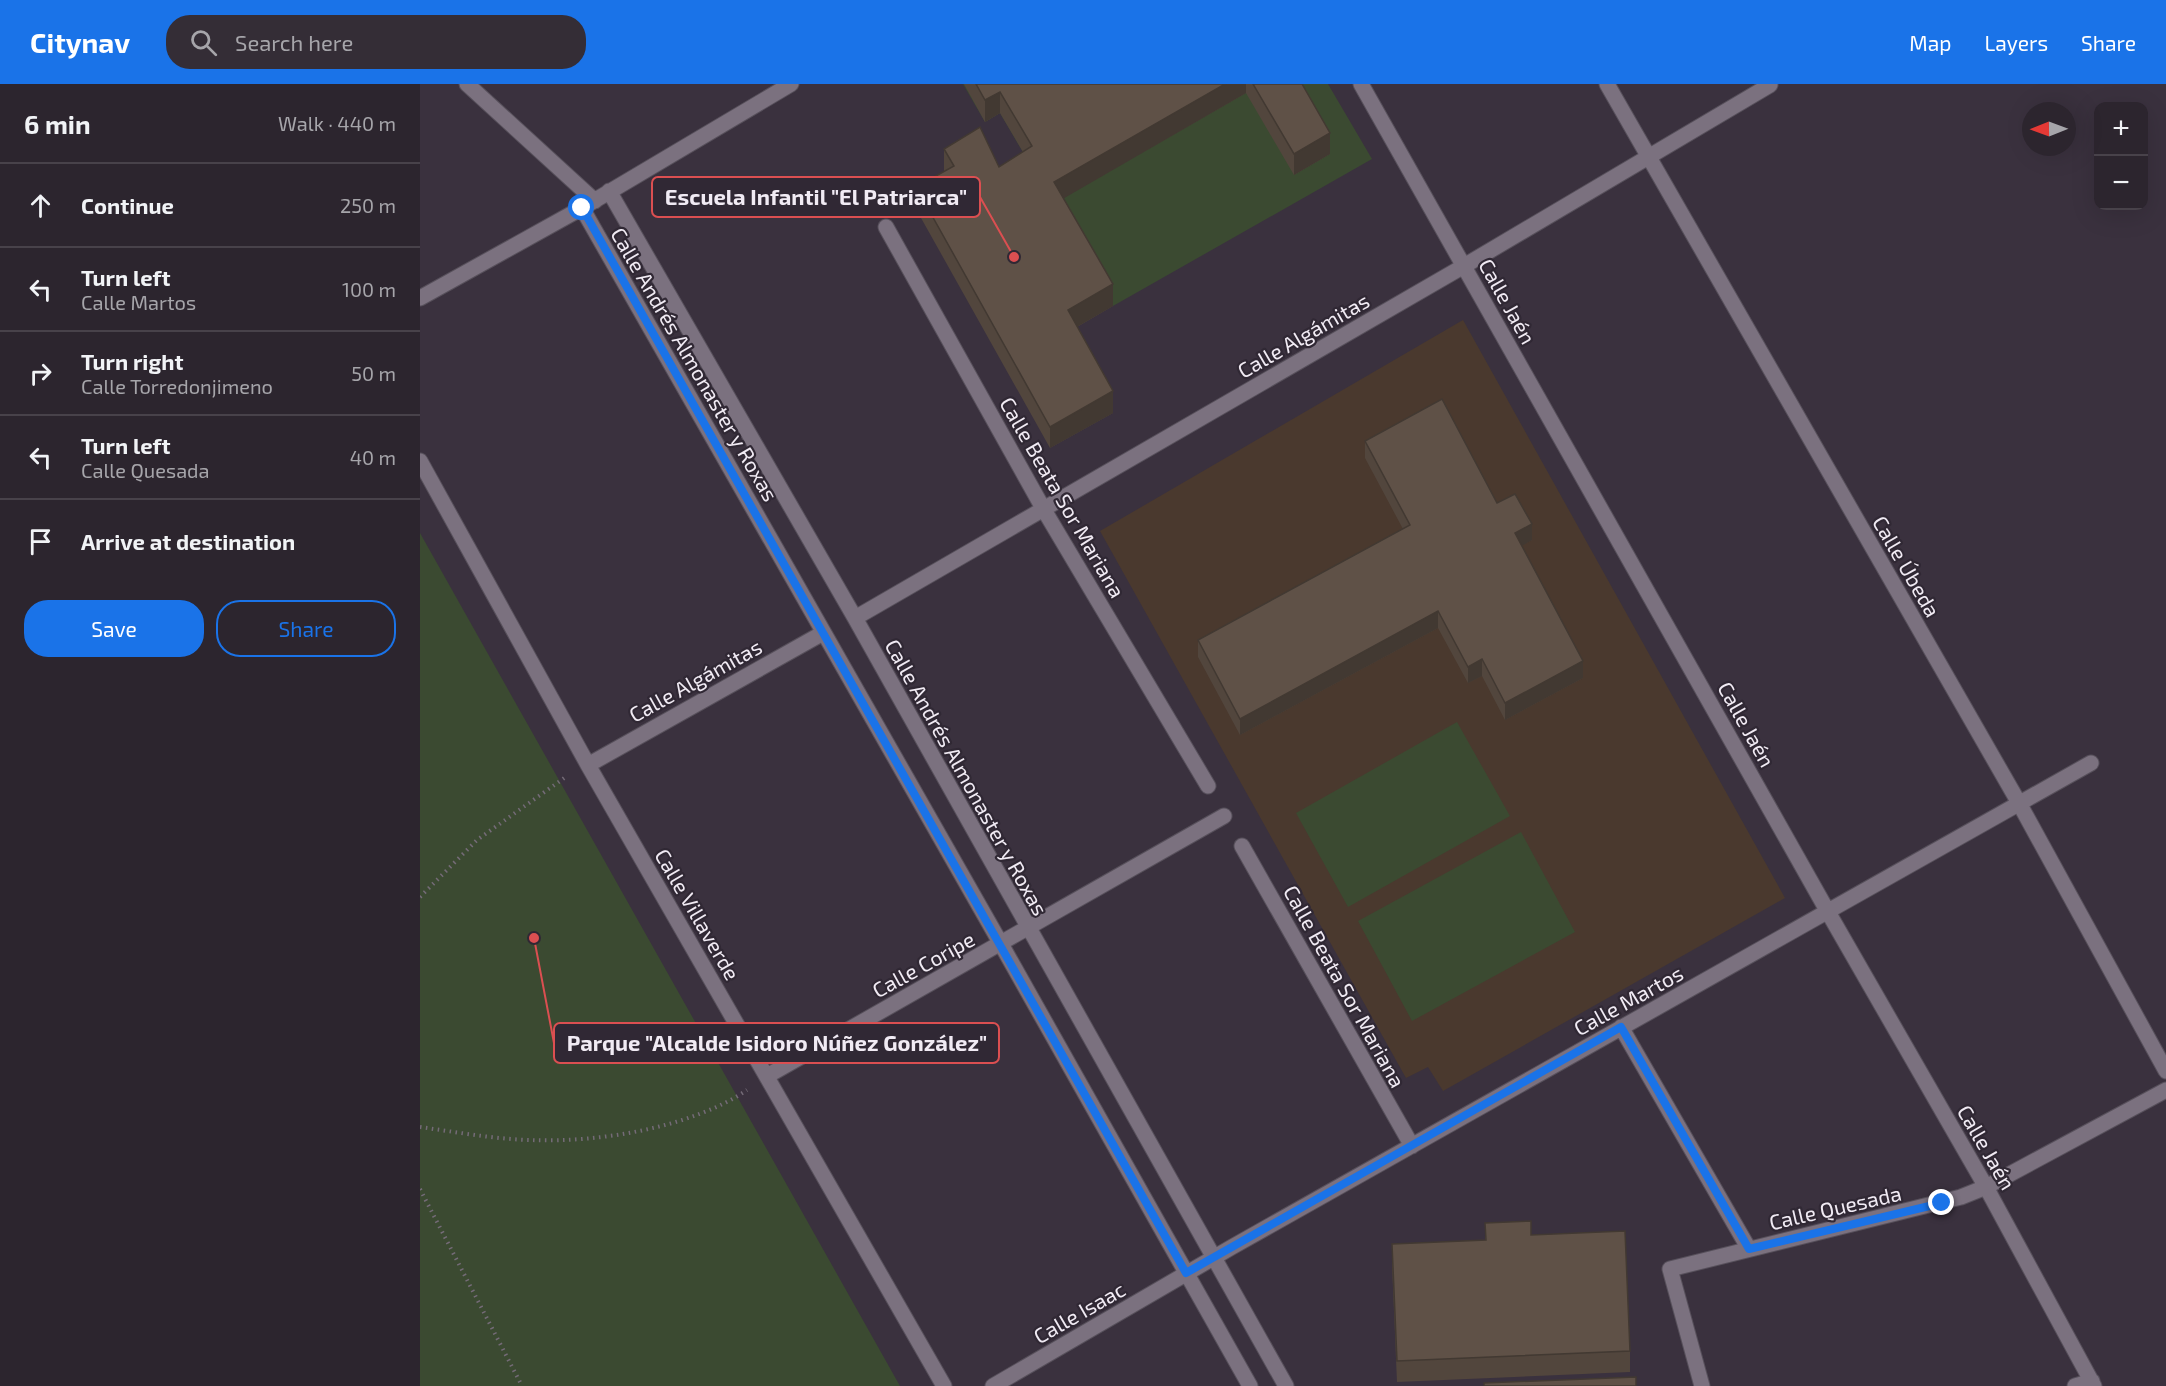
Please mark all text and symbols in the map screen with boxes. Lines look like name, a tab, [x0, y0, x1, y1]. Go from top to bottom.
search box	[166, 15, 586, 69]
text: Citynav	[30, 25, 130, 59]
icon: search	[187, 26, 220, 59]
text: Search here	[235, 29, 353, 55]
text: Map	[1909, 30, 1951, 55]
text: Layers	[1984, 30, 2048, 55]
text: Share	[2081, 30, 2136, 55]
north arrow	[2022, 102, 2076, 156]
map controls	[2094, 102, 2148, 210]
button: +	[2094, 102, 2148, 156]
text: 6 min	[24, 108, 91, 139]
text: Walk · 440 m	[278, 111, 396, 135]
button: −	[2094, 156, 2148, 210]
callout: Escuela Infantil "El Patriarca"	[652, 177, 980, 217]
text: Escuela Infantil "El Patriarca"	[665, 183, 967, 209]
icon: ahead	[24, 189, 57, 222]
text: Continue	[81, 192, 174, 218]
text: 250 m	[340, 193, 396, 217]
route start	[568, 194, 594, 220]
street label: Calle Andrés Almonaster y Roxas	[606, 223, 784, 505]
street label: Calle Jaén	[1474, 254, 1542, 348]
text: Turn left	[81, 264, 170, 290]
icon: left	[24, 273, 57, 306]
text: 100 m	[342, 277, 396, 301]
street label: Calle Algámitas	[1233, 287, 1373, 383]
text: Calle Martos	[81, 290, 196, 314]
text: Turn right	[81, 348, 183, 374]
icon: right	[24, 357, 57, 390]
text: 50 m	[351, 361, 396, 385]
text: Calle Torredonjimeno	[81, 374, 273, 398]
street label: Calle Beata Sor Mariana	[995, 392, 1131, 602]
text: Turn left	[81, 432, 170, 458]
icon: left	[24, 441, 57, 474]
text: 40 m	[350, 445, 396, 469]
text: Calle Quesada	[81, 458, 210, 482]
street label: Calle Úbeda	[1868, 511, 1946, 621]
icon: arrive	[24, 525, 57, 558]
text: Arrive at destination	[81, 528, 295, 554]
button: Save	[24, 600, 204, 657]
button: Share	[216, 600, 396, 657]
street label: Calle Algámitas	[624, 633, 766, 727]
street label: Calle Andrés Almonaster y Roxas	[881, 635, 1053, 919]
street label: Calle Jaén	[1713, 677, 1781, 771]
street label: Calle Villaverde	[650, 844, 746, 984]
street label: Calle Beata Sor Mariana	[1279, 881, 1411, 1091]
street label: Calle Coripe	[868, 926, 978, 1002]
street label: Calle Martos	[1569, 960, 1687, 1040]
callout: Parque "Alcalde Isidoro Núñez González"	[554, 1023, 999, 1063]
text: Parque "Alcalde Isidoro Núñez González"	[567, 1029, 987, 1055]
street label: Calle Jaén	[1953, 1100, 2021, 1194]
street label: Calle Quesada	[1766, 1180, 1904, 1235]
route end	[1928, 1189, 1954, 1215]
street label: Calle Isaac	[1029, 1276, 1129, 1348]

